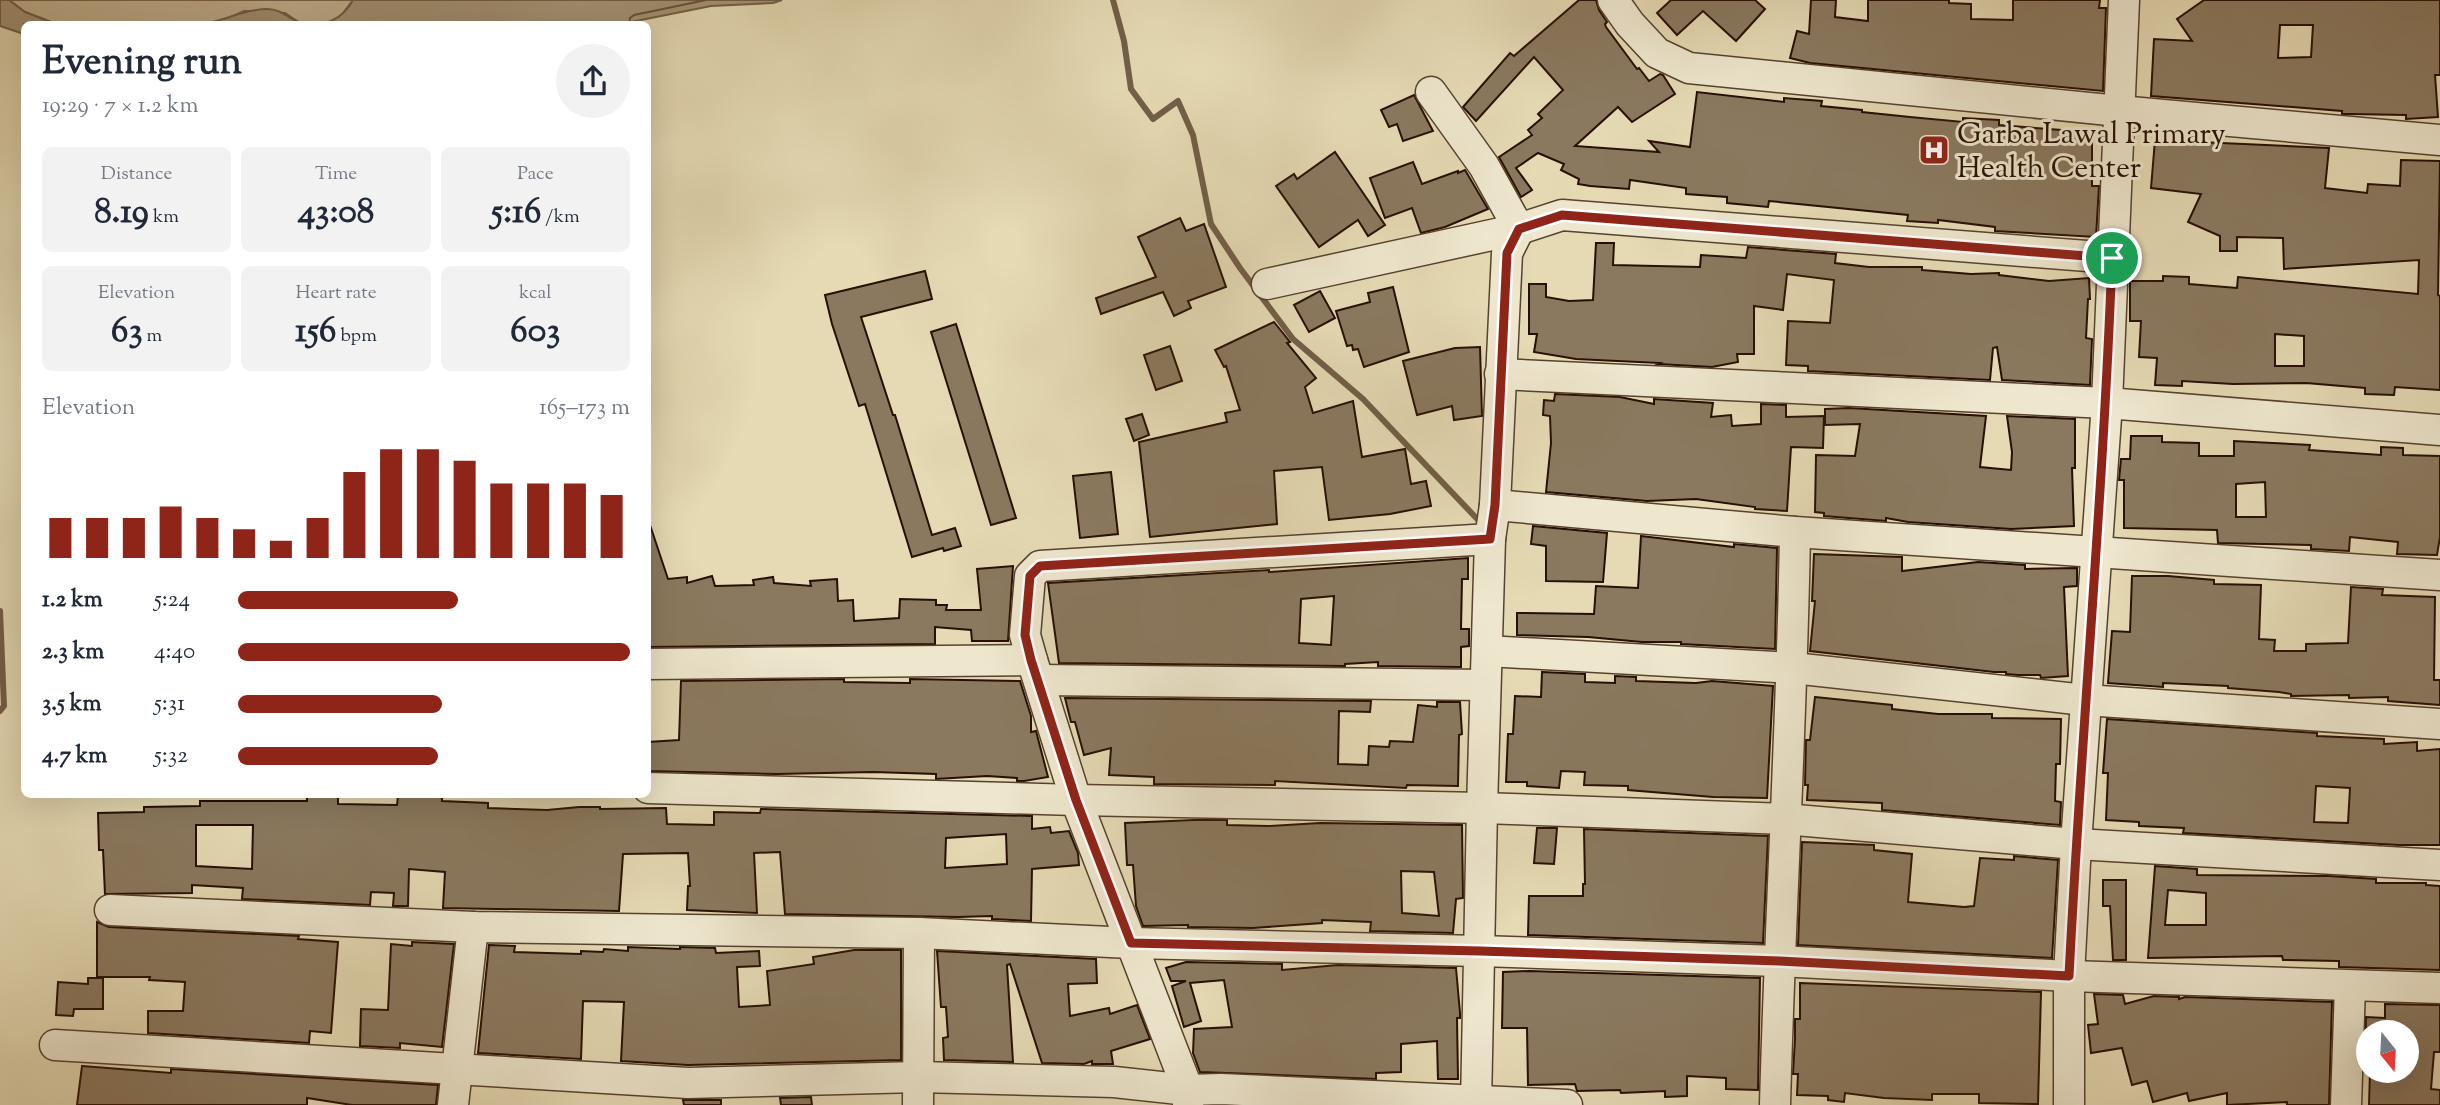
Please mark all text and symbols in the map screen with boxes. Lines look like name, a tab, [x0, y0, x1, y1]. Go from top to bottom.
text: Evening run	[42, 37, 242, 91]
button: share	[556, 44, 630, 118]
text: 19:29 · 7 × 1.2 km	[42, 90, 199, 123]
place label: Garba Lawal Primary Health Center	[1957, 114, 2226, 191]
hospital icon: Garba Lawal Primary Health Center	[1917, 133, 1951, 167]
text: Distance	[101, 161, 172, 188]
text: Time	[315, 161, 357, 188]
text: Pace	[517, 161, 554, 188]
text: 8.19	[94, 188, 149, 239]
text: 43:08	[298, 188, 374, 239]
text: 5:16	[491, 188, 541, 239]
text: km	[149, 204, 179, 231]
text: /km	[541, 204, 580, 231]
pin	[2082, 228, 2142, 288]
icon: arrive	[2093, 239, 2131, 277]
text: Elevation	[98, 280, 175, 307]
text: Heart rate	[295, 280, 377, 307]
text: kcal	[519, 280, 552, 307]
text: 63	[111, 307, 143, 358]
text: 156	[295, 307, 336, 358]
text: 603	[510, 307, 560, 358]
text: m	[143, 323, 162, 350]
text: bpm	[336, 323, 377, 350]
text: Elevation	[42, 392, 135, 425]
text: 165–173 m	[539, 392, 630, 425]
text: 1.2 km	[42, 584, 103, 617]
text: 5:24	[154, 584, 190, 617]
text: 2.3 km	[42, 636, 104, 669]
text: 4:40	[154, 636, 195, 669]
text: 3.5 km	[42, 688, 101, 721]
text: 5:31	[154, 688, 185, 721]
text: 4.7 km	[42, 740, 107, 773]
text: 5:32	[154, 740, 188, 773]
north arrow	[2356, 1020, 2418, 1083]
map controls	[2356, 1020, 2419, 1083]

